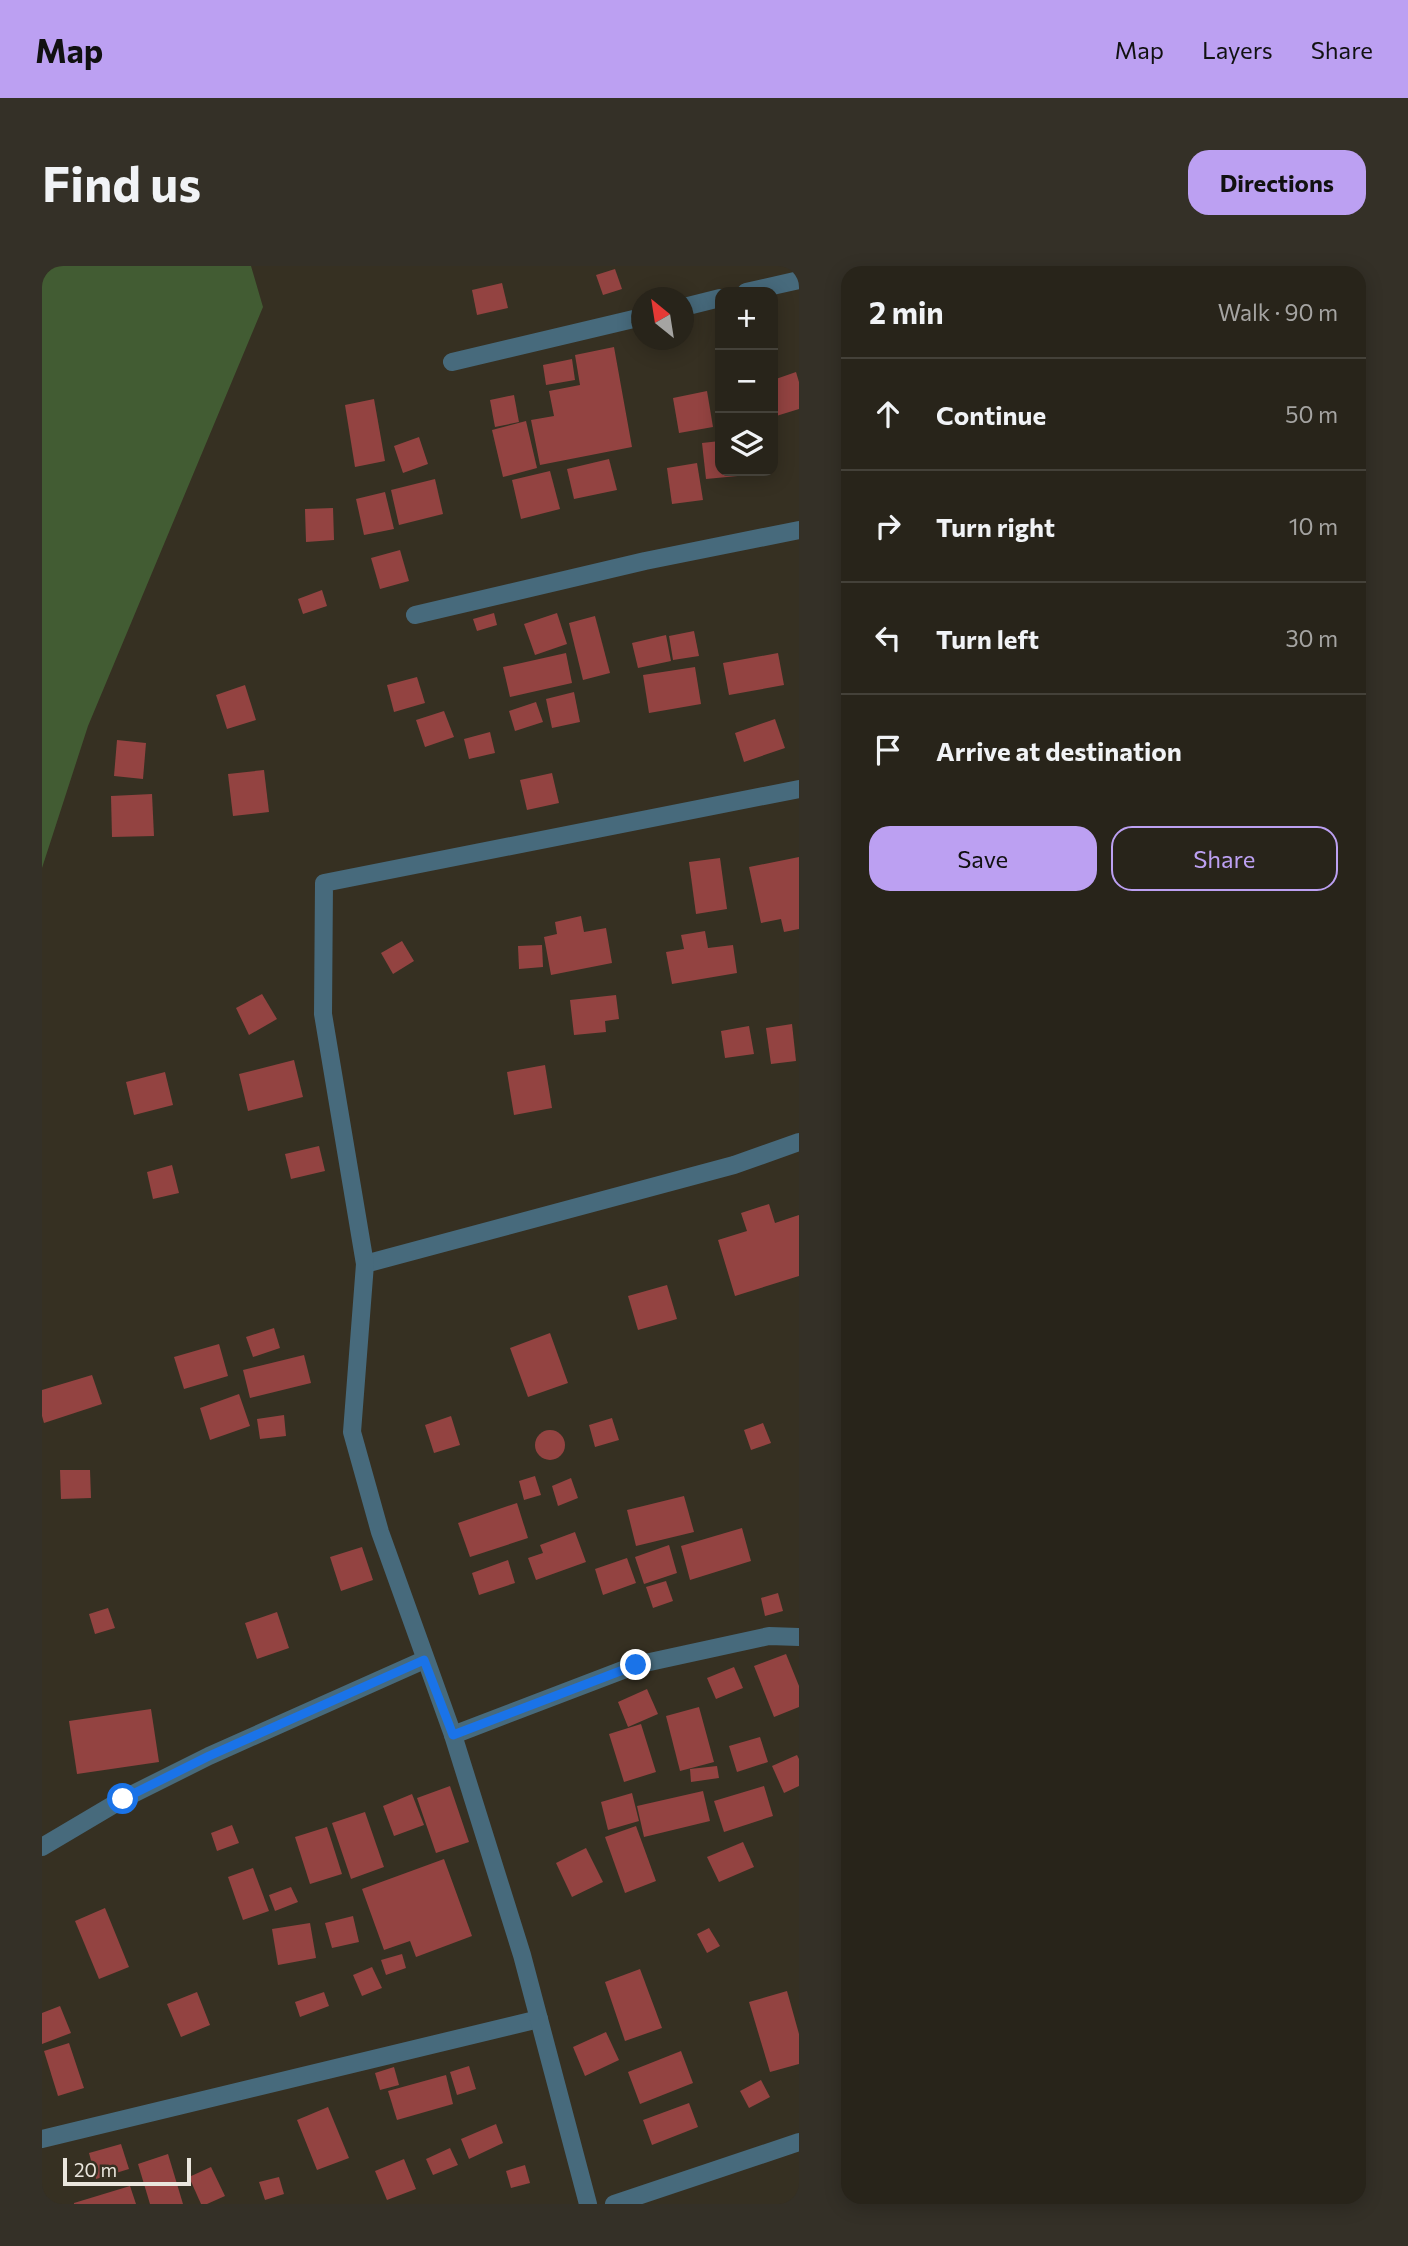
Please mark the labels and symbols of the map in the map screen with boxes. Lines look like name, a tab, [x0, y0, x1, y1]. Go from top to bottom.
north arrow	[631, 287, 694, 350]
route end	[620, 1649, 651, 1680]
route start	[107, 1783, 138, 1814]
scale bar	[63, 2155, 191, 2187]

